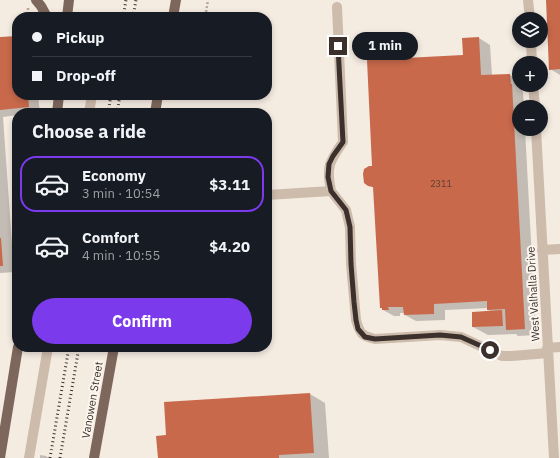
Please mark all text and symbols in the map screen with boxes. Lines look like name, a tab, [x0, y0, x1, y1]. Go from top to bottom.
map controls	[512, 12, 548, 136]
button: layers	[512, 12, 548, 48]
text: Pickup	[56, 28, 104, 47]
callout: 1 min	[352, 32, 418, 60]
route end	[329, 37, 347, 55]
text: 1 min	[368, 37, 402, 54]
button: +	[512, 56, 548, 92]
text: Drop-off	[56, 66, 116, 85]
button: −	[512, 100, 548, 136]
text: Choose a ride	[32, 120, 146, 143]
icon: car	[34, 166, 70, 202]
text: Economy	[82, 166, 146, 185]
text: $3.11	[209, 175, 250, 194]
house number: 2311	[430, 178, 452, 189]
text: 3 min · 10:54	[82, 185, 160, 202]
icon: car	[34, 228, 70, 264]
text: Comfort	[82, 228, 139, 247]
text: $4.20	[209, 237, 250, 256]
street label: West Valhalla Drive	[524, 246, 542, 342]
text: 4 min · 10:55	[82, 247, 160, 264]
button: Confirm	[32, 298, 252, 344]
route start	[481, 341, 499, 359]
street label: Vanowen Street	[78, 360, 106, 440]

